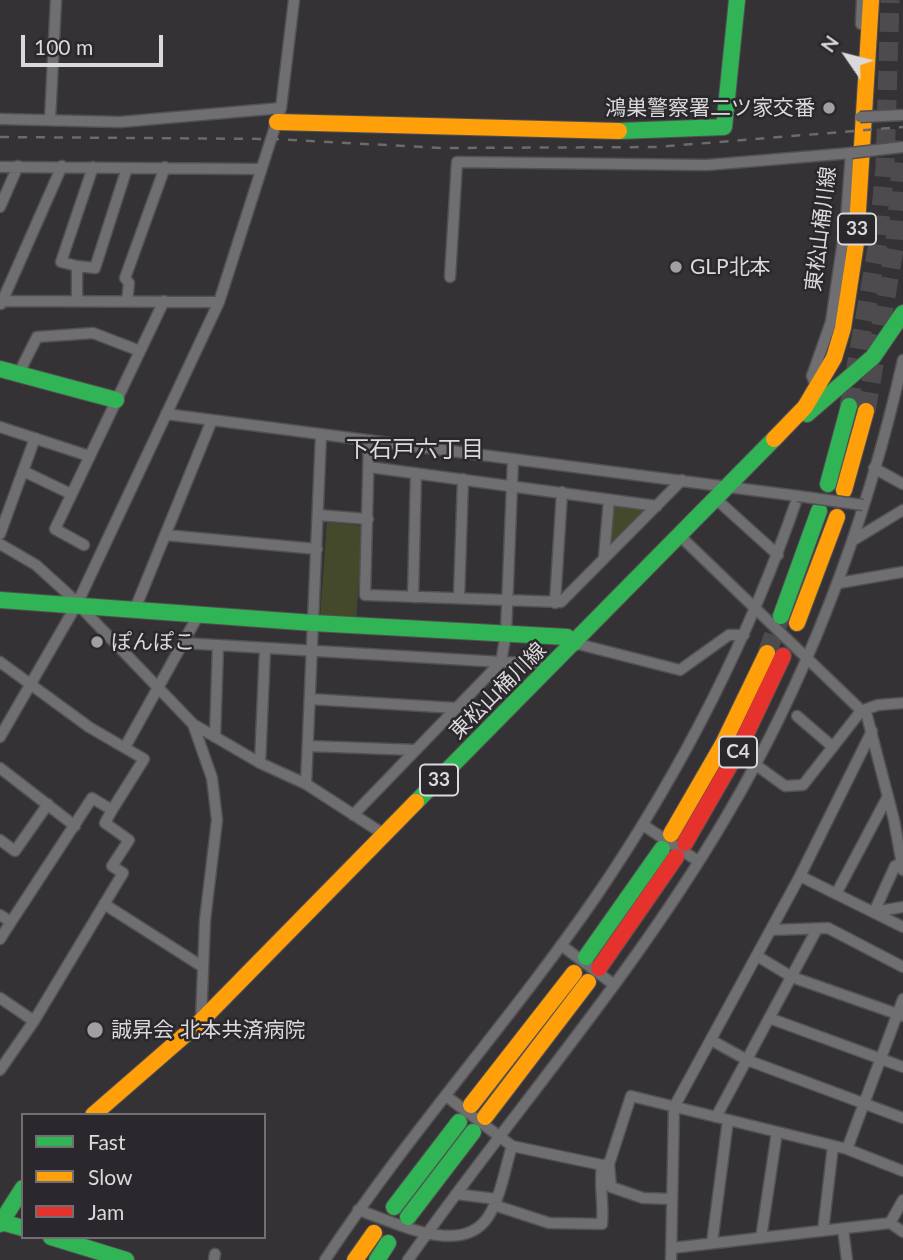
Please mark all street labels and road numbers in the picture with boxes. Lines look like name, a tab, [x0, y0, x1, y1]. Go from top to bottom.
street label: 東松山桶川線	[801, 165, 841, 293]
road number: 33	[838, 214, 876, 244]
street label: 東松山桶川線	[445, 638, 551, 744]
road number: C4	[719, 736, 757, 768]
road number: 33	[420, 764, 458, 796]

